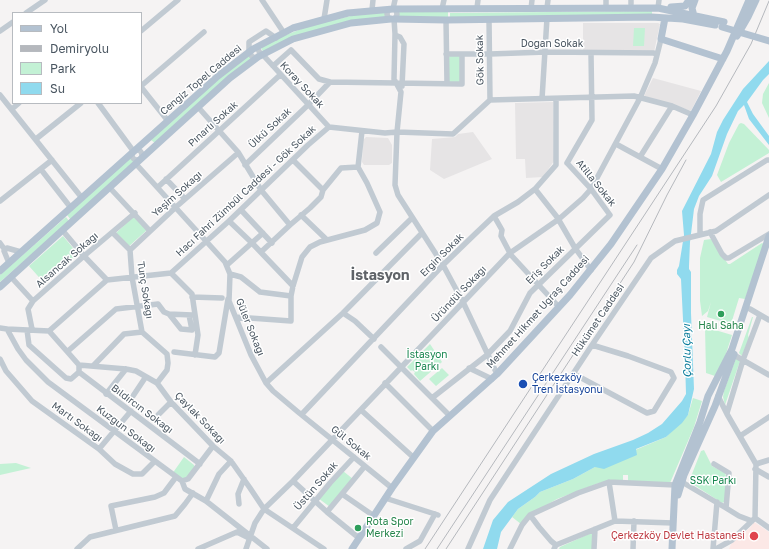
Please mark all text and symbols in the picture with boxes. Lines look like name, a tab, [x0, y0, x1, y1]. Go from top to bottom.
legend	[12, 12, 142, 104]
text: Yol	[50, 21, 68, 36]
street label: Gök Sokak	[474, 35, 486, 85]
street label: Doğan Sokak	[521, 38, 583, 50]
text: Demiryolu	[50, 41, 109, 56]
street label: Cengiz Topel Caddesi	[158, 42, 244, 118]
street label: Koray Sokak	[277, 59, 327, 111]
text: Park	[50, 61, 76, 76]
text: Su	[50, 81, 65, 96]
street label: Pınarlı Sokak	[186, 99, 240, 149]
street label: Ülkü Sokak	[246, 105, 294, 151]
street label: Hacı Fahri Zümbül Caddesi - Gök Sokak	[174, 123, 318, 259]
street label: Atilla Sokak	[573, 157, 619, 209]
street label: Yeşim Sokağı	[150, 168, 204, 220]
street label: Alsancak Sokağı	[33, 230, 101, 290]
street label: Ergin Sokak	[418, 231, 466, 279]
street label: Eriş Sokak	[523, 243, 567, 287]
street label: Mehmet Hikmet Uğraş Caddesi	[484, 253, 592, 371]
street label: Tunç Sokağı	[135, 260, 155, 320]
street label: Üründül Sokağı	[429, 263, 489, 325]
district label: İstasyon	[351, 268, 409, 284]
street label: Hükümet Caddesi	[569, 281, 627, 359]
street label: Güler Sokağı	[233, 297, 267, 357]
marker: Halı Saha	[716, 309, 726, 319]
place label: Halı Saha	[698, 320, 744, 332]
water label: Çorlu Çayı	[680, 324, 694, 378]
park label: İstasyon Parkı	[407, 349, 447, 372]
place label: Çerkezköy Tren İstasyonu	[532, 372, 603, 396]
marker: Çerkezköy Tren İstasyonu	[517, 378, 529, 390]
street label: Bıldırcın Sokağı	[109, 382, 175, 436]
street label: Çaylak Sokağı	[172, 390, 228, 446]
street label: Martı Sokağı	[49, 400, 105, 444]
street label: Kuzgun Sokağı	[94, 403, 158, 455]
street label: Gül Sokak	[329, 423, 373, 463]
street label: Üstün Sokak	[292, 459, 340, 513]
park label: SSK Parkı	[690, 475, 736, 487]
place label: Rota Spor Merkezi	[366, 516, 413, 540]
marker: Rota Spor Merkezi	[353, 523, 363, 533]
place label: Çerkezköy Devlet Hastanesi	[611, 530, 745, 542]
marker: Çerkezköy Devlet Hastanesi	[748, 530, 760, 542]

